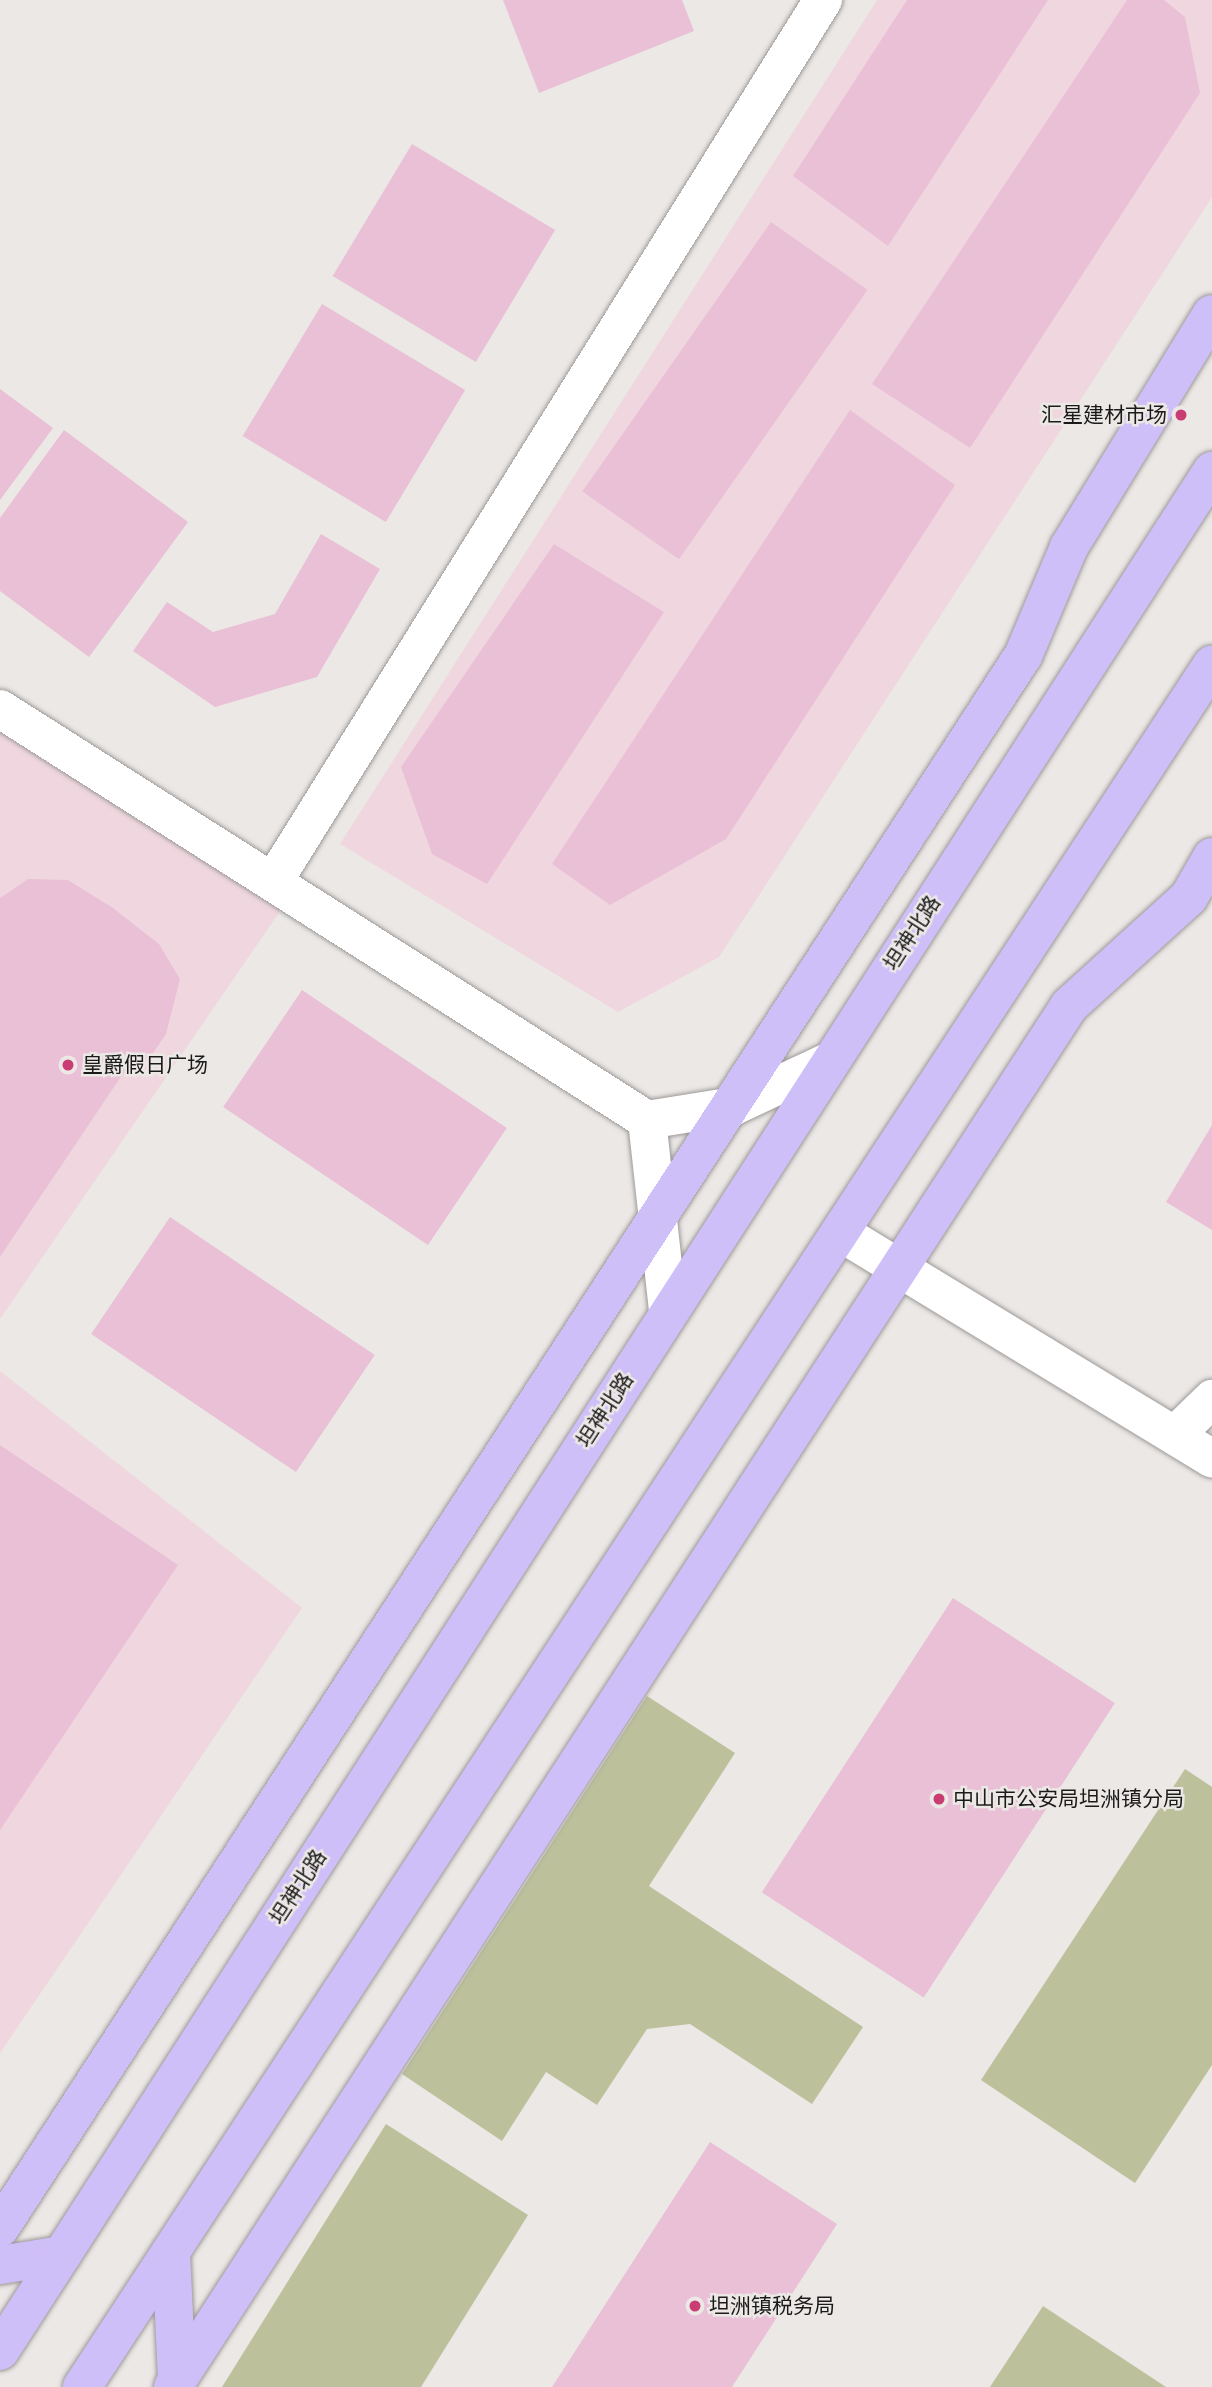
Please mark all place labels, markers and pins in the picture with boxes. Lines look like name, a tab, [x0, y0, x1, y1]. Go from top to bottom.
place label: 汇星建材市场	[1041, 402, 1167, 428]
marker: 汇星建材市场	[1173, 407, 1189, 423]
place label: 皇爵假日广场	[82, 1052, 208, 1078]
marker: 皇爵假日广场	[60, 1057, 76, 1073]
place label: 中山市公安局坦洲镇分局	[953, 1786, 1184, 1812]
marker: 中山市公安局坦洲镇分局	[931, 1791, 947, 1807]
place label: 坦洲镇税务局	[709, 2293, 835, 2319]
marker: 坦洲镇税务局	[687, 2298, 703, 2314]

